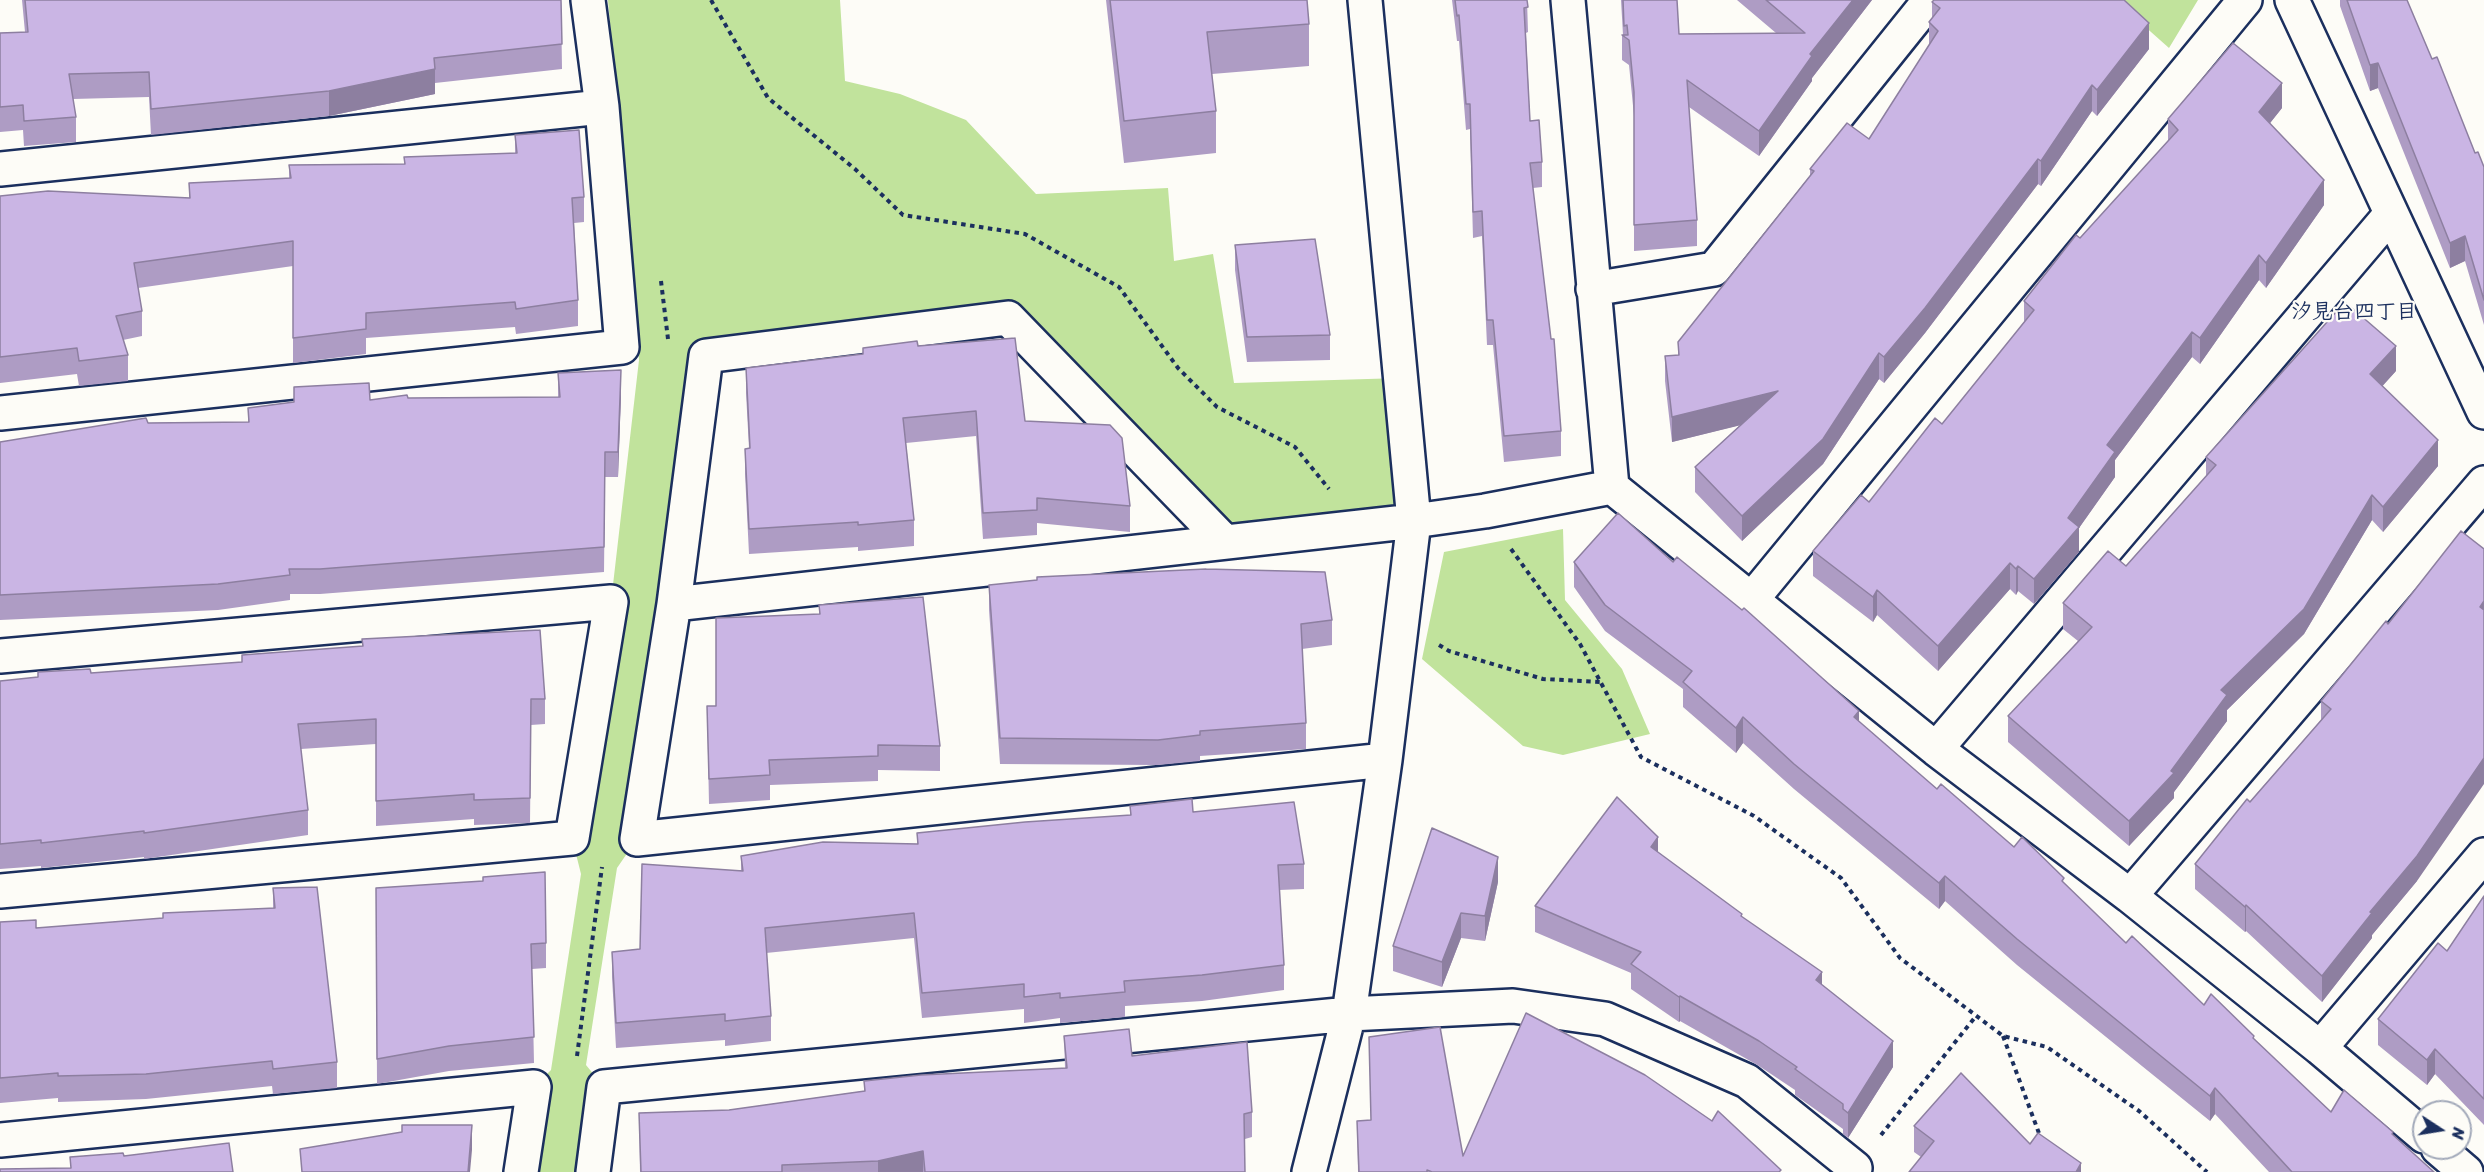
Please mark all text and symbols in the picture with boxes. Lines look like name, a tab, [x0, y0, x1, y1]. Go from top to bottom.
district label: 汐見台四丁目	[2291, 300, 2417, 326]
north arrow	[2412, 1100, 2472, 1160]
text: N	[2443, 1125, 2473, 1142]

